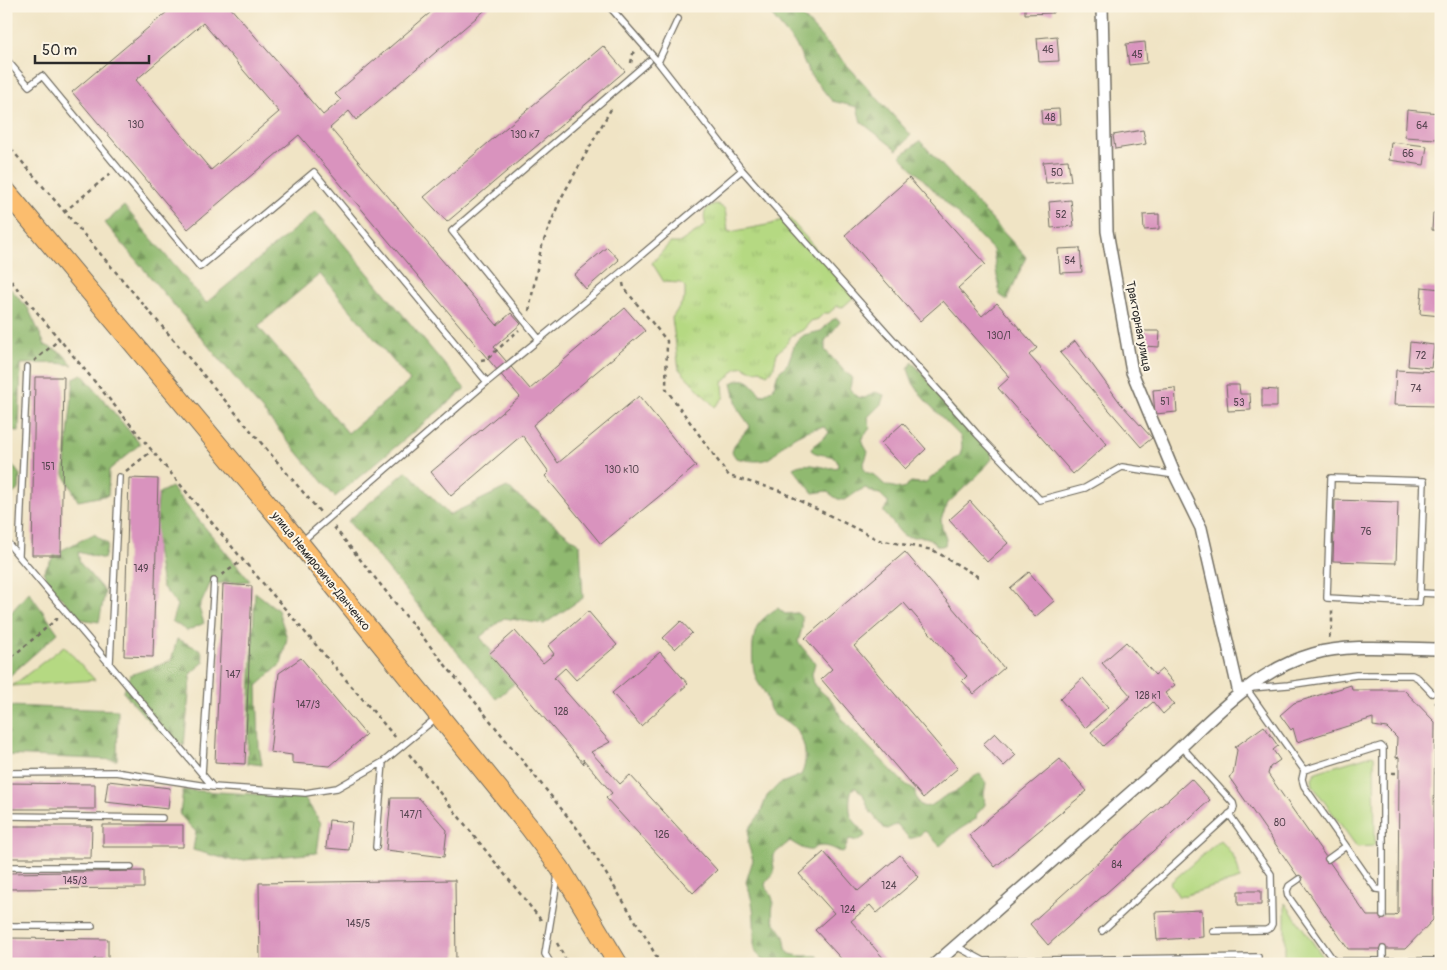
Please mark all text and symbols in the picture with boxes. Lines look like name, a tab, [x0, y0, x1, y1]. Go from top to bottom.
scale bar	[35, 32, 149, 64]
text: 50 m	[42, 41, 77, 60]
house number: 46	[1042, 44, 1054, 56]
house number: 45	[1131, 49, 1143, 61]
house number: 48	[1045, 112, 1055, 124]
house number: 130	[128, 119, 144, 131]
house number: 64	[1416, 120, 1428, 132]
house number: 130 к7	[511, 129, 540, 141]
house number: 66	[1402, 148, 1414, 160]
house number: 50	[1051, 167, 1063, 179]
house number: 52	[1055, 209, 1067, 221]
house number: 54	[1064, 255, 1076, 267]
street label: Тракторная улица	[1122, 280, 1155, 373]
house number: 130/1	[987, 330, 1011, 342]
house number: 72	[1416, 350, 1427, 362]
house number: 74	[1410, 383, 1422, 395]
house number: 51	[1160, 396, 1170, 408]
house number: 53	[1234, 397, 1245, 409]
house number: 151	[41, 461, 55, 473]
house number: 130 к10	[605, 464, 639, 476]
street label: улица Немировича-Данченко	[267, 508, 374, 634]
house number: 76	[1360, 526, 1372, 538]
house number: 149	[134, 563, 148, 575]
house number: 147	[226, 669, 241, 681]
house number: 128 к1	[1135, 690, 1161, 702]
house number: 147/3	[296, 699, 321, 711]
house number: 128	[554, 706, 568, 718]
house number: 147/1	[400, 809, 422, 821]
house number: 80	[1274, 817, 1286, 829]
house number: 126	[654, 829, 670, 841]
house number: 84	[1112, 859, 1123, 871]
house number: 145/3	[63, 875, 88, 887]
house number: 124	[881, 880, 897, 892]
house number: 124	[840, 904, 856, 916]
house number: 145/5	[346, 918, 370, 930]

